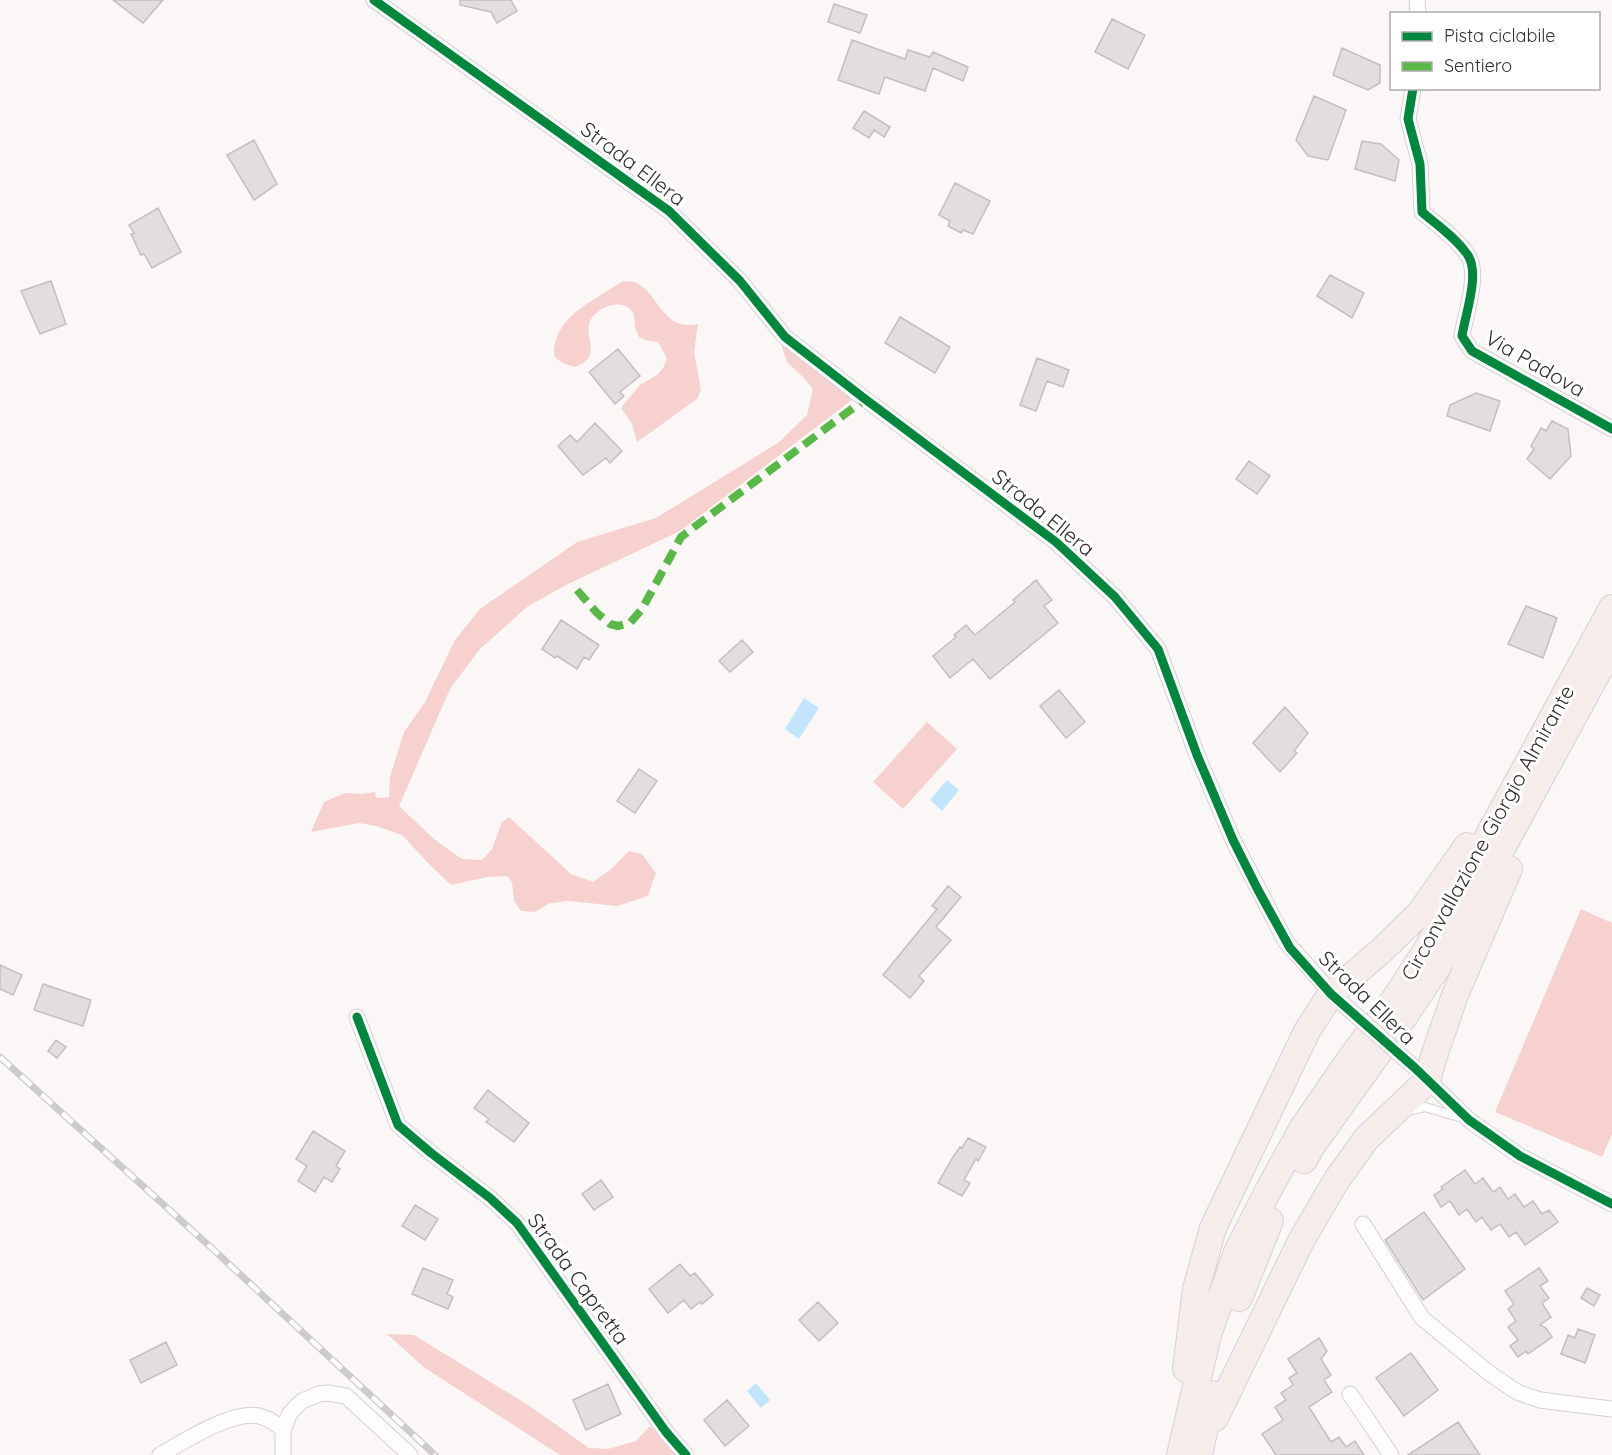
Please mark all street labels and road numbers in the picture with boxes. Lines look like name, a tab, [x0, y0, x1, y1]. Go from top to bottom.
street label: Strada Ellera	[576, 115, 691, 211]
street label: Via Padova	[1481, 324, 1590, 402]
street label: Strada Ellera	[987, 463, 1100, 561]
street label: Circonvallazione Giorgio Almirante	[1395, 680, 1579, 985]
street label: Strada Ellera	[1314, 945, 1421, 1050]
street label: Strada Capretta	[522, 1208, 635, 1349]

